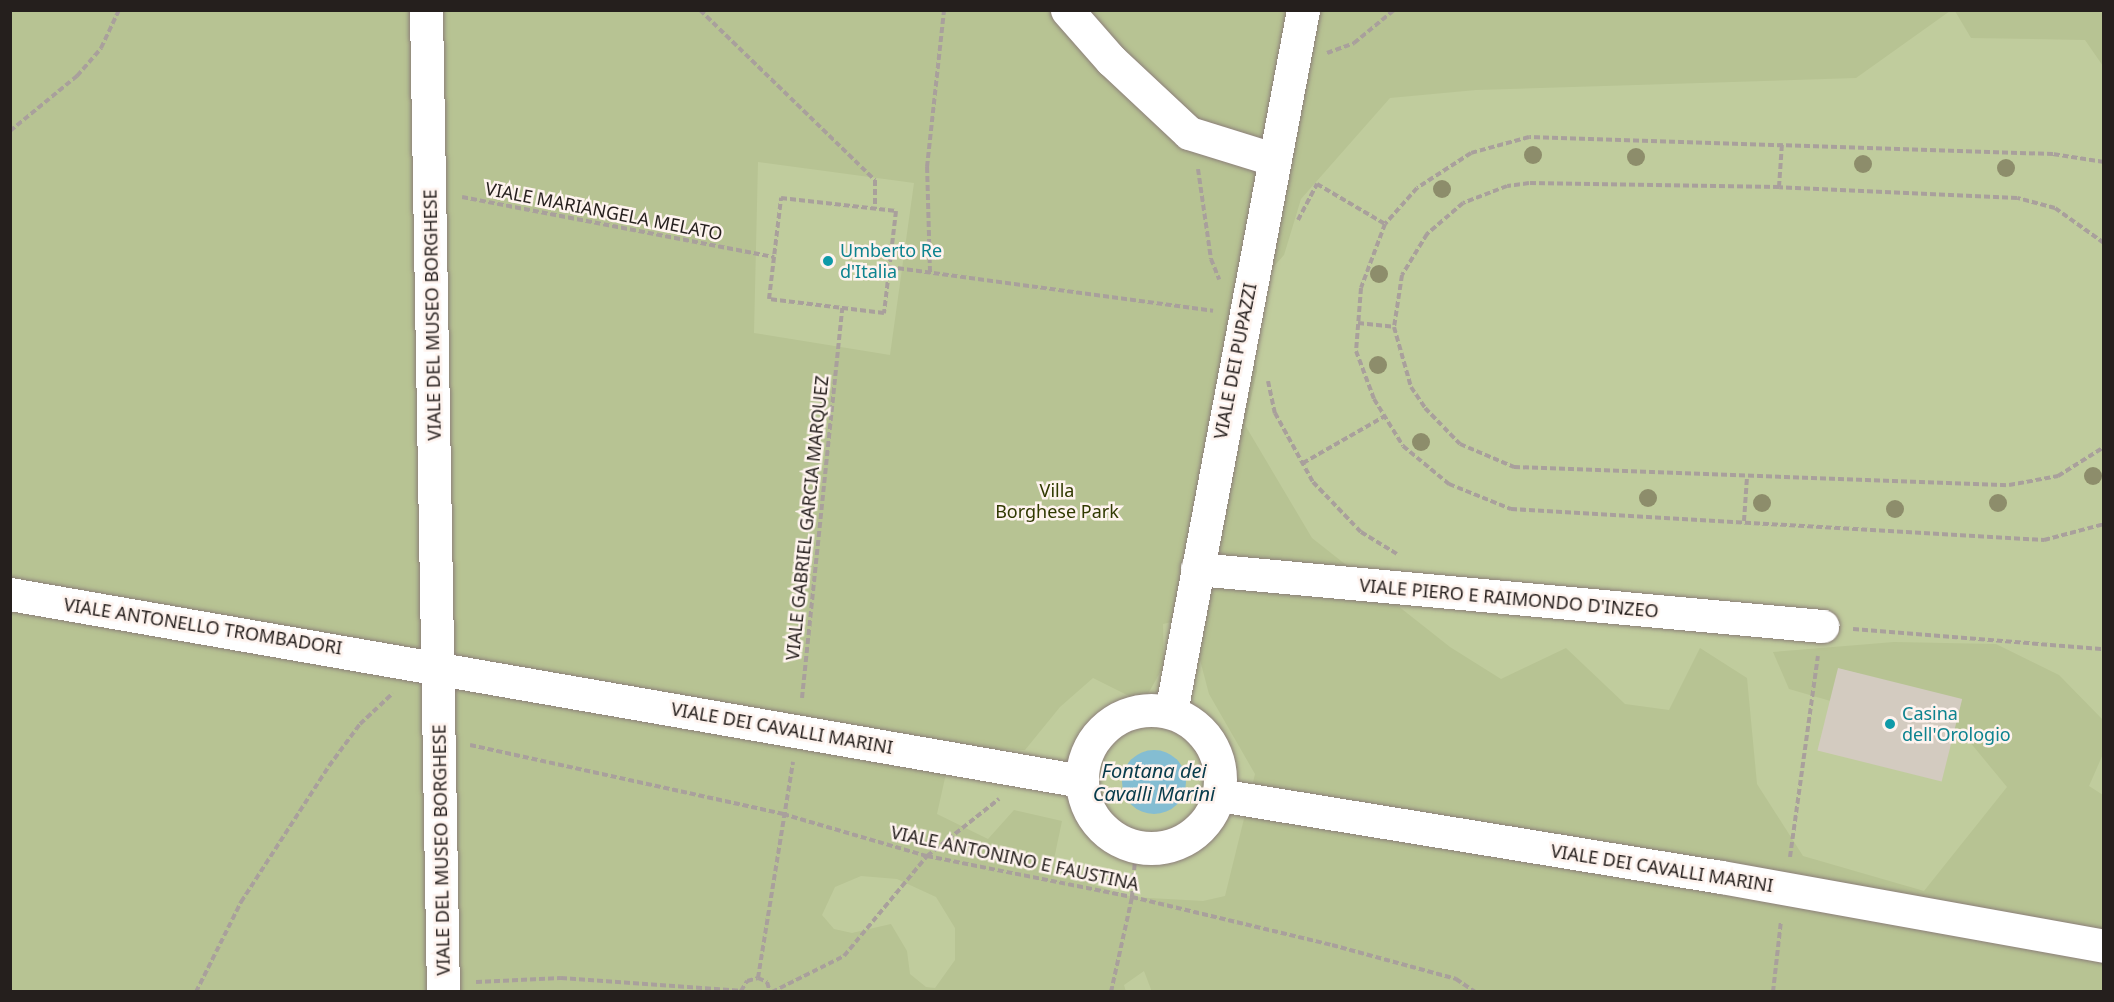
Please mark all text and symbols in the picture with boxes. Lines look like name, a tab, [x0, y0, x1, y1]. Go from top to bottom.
street label: VIALE MARIANGELA MELATO	[484, 177, 724, 245]
street label: VIALE DEL MUSEO BORGHESE	[419, 189, 445, 441]
place label: Umberto Re d'Italia	[840, 240, 942, 282]
marker: Umberto Re d'Italia	[821, 254, 835, 268]
street label: VIALE DEI PUPAZZI	[1209, 281, 1261, 441]
street label: VIALE GABRIEL GARCIA MARQUEZ	[781, 375, 833, 661]
park label: Villa Borghese Park	[995, 480, 1119, 522]
street label: VIALE PIERO E RAIMONDO D'INZEO	[1359, 574, 1659, 622]
street label: VIALE ANTONELLO TROMBADORI	[62, 593, 344, 659]
street label: VIALE DEI CAVALLI MARINI	[669, 698, 895, 758]
place label: Casina dell'Orologio	[1902, 703, 2011, 746]
marker: Casina dell'Orologio	[1883, 717, 1897, 731]
street label: VIALE DEL MUSEO BORGHESE	[428, 724, 454, 976]
water label: Fontana dei Cavalli Marini	[1093, 758, 1215, 805]
street label: VIALE ANTONINO E FAUSTINA	[889, 821, 1141, 895]
street label: VIALE DEI CAVALLI MARINI	[1549, 840, 1775, 896]

